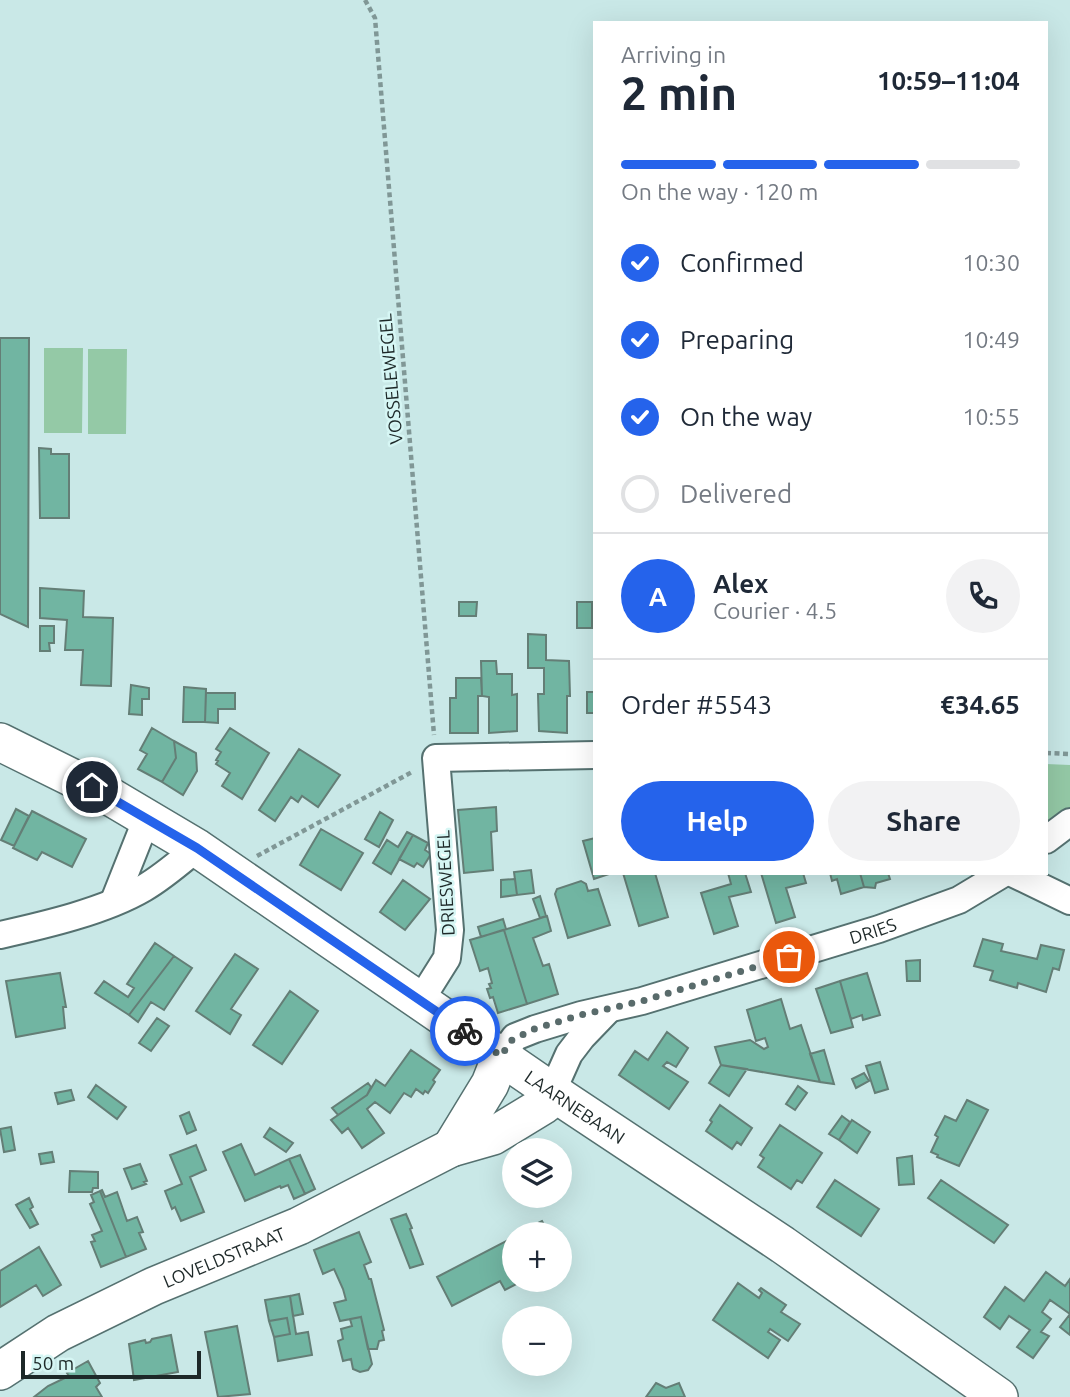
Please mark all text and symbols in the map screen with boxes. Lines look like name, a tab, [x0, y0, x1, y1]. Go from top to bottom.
text: Arriving in	[621, 42, 726, 67]
text: 10:59–11:04	[877, 66, 1020, 95]
text: 2 min	[621, 67, 737, 119]
text: On the way · 120 m	[621, 179, 818, 204]
icon: check	[621, 244, 659, 282]
text: Confirmed	[680, 248, 804, 277]
text: 10:30	[962, 250, 1020, 275]
street label: VOSSELEWEGEL	[374, 313, 406, 445]
icon: check	[621, 321, 659, 359]
text: Preparing	[680, 325, 794, 354]
text: 10:49	[962, 327, 1020, 352]
icon: check	[621, 398, 659, 436]
text: On the way	[680, 402, 812, 431]
text: 10:55	[962, 404, 1020, 429]
text: Delivered	[680, 479, 792, 508]
button: phone	[946, 559, 1020, 633]
text: Alex	[713, 569, 768, 598]
text: A	[649, 582, 667, 611]
text: Courier · 4.5	[713, 598, 837, 623]
text: Order #5543	[621, 690, 772, 719]
text: €34.65	[940, 690, 1020, 719]
pin	[62, 757, 122, 817]
icon: home	[73, 768, 111, 806]
button: Help	[621, 781, 814, 861]
button: Share	[828, 781, 1020, 861]
street label: DRIESWEGEL	[432, 830, 458, 936]
street label: DRIES	[847, 914, 899, 947]
pin	[759, 927, 819, 987]
icon: bag	[770, 938, 808, 976]
courier	[430, 996, 500, 1066]
icon: bike	[446, 1012, 484, 1050]
street label: LAARNEBAAN	[521, 1066, 629, 1147]
map controls	[502, 1138, 572, 1376]
button: layers	[502, 1138, 572, 1208]
button: +	[502, 1222, 572, 1292]
street label: LOVELDSTRAAT	[160, 1223, 288, 1291]
button: −	[502, 1306, 572, 1376]
scale bar	[21, 1348, 201, 1380]
text: 50 m	[32, 1352, 74, 1374]

